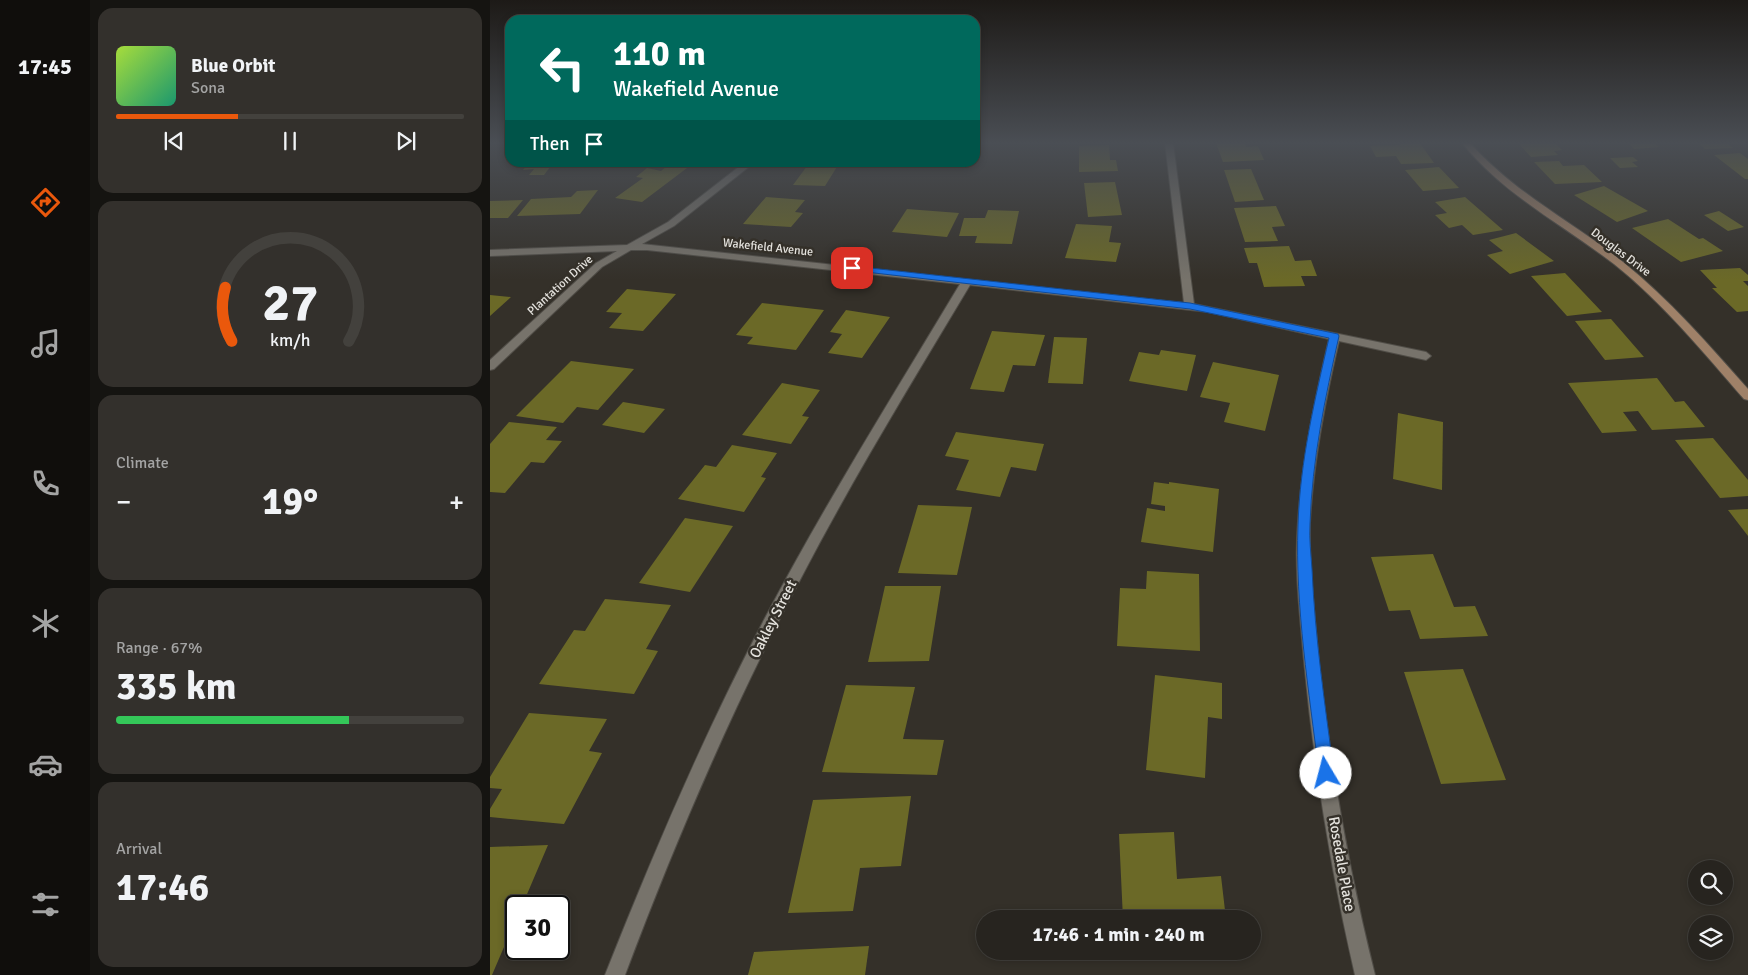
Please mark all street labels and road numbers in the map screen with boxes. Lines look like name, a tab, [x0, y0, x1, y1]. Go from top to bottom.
street label: Douglas Drive	[1588, 225, 1654, 280]
street label: Wakefield Avenue	[722, 235, 814, 260]
street label: Plantation Drive	[524, 252, 596, 319]
street label: Oakley Street	[746, 577, 800, 661]
street label: Rosedale Place	[1325, 815, 1359, 913]

